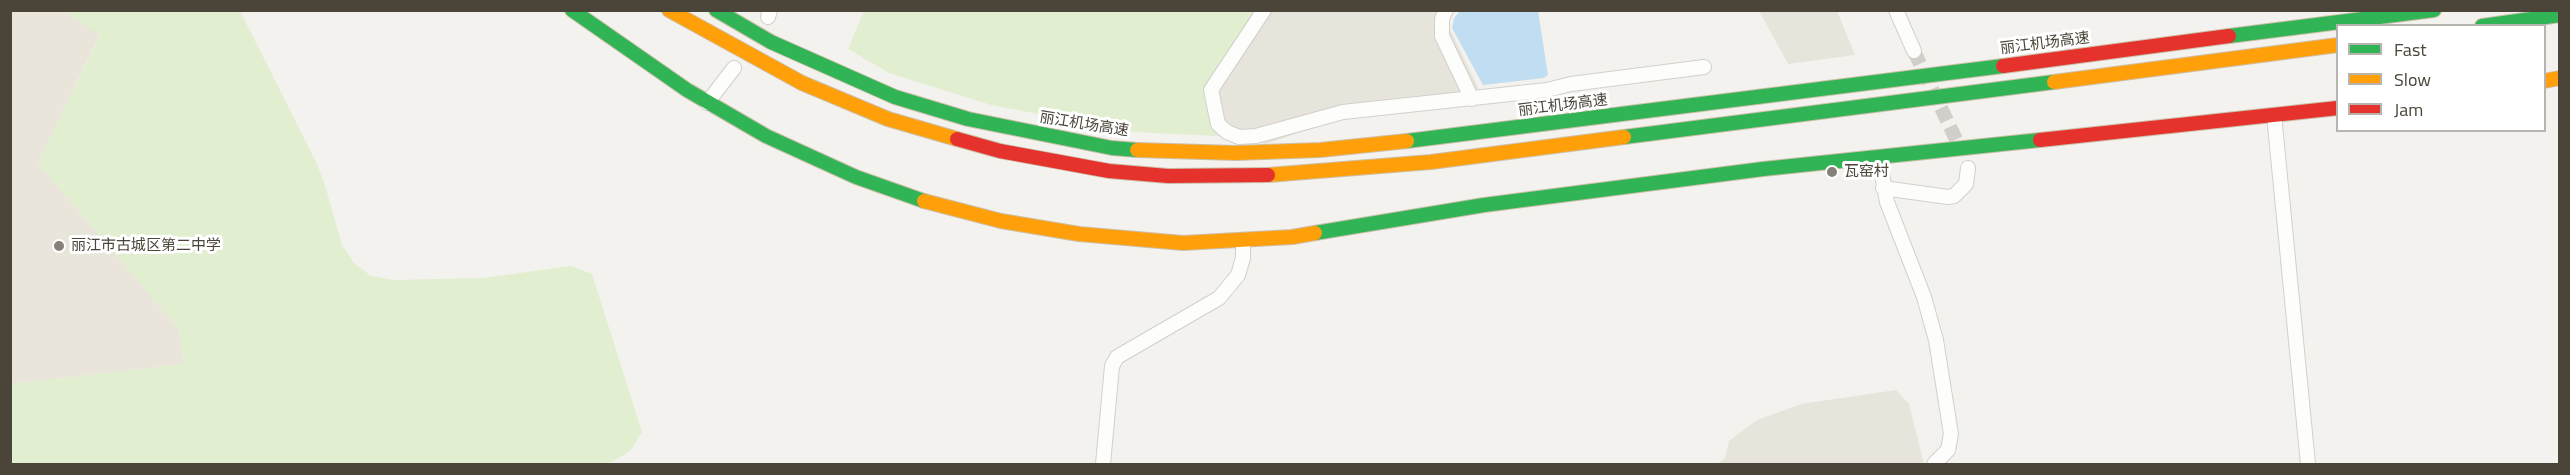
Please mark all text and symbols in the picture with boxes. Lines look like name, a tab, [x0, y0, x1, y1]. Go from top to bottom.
legend	[2336, 24, 2546, 132]
street label: 丽江机场高速	[1999, 30, 2091, 58]
text: Fast	[2394, 36, 2427, 63]
text: Slow	[2394, 66, 2431, 93]
street label: 丽江机场高速	[1517, 92, 1609, 120]
text: Jam	[2394, 96, 2423, 123]
street label: 丽江机场高速	[1038, 109, 1130, 141]
place label: 瓦窑村	[1844, 163, 1889, 181]
marker: 瓦窑村	[1825, 165, 1839, 179]
place label: 丽江市古城区第二中学	[71, 237, 221, 255]
marker: 丽江市古城区第二中学	[52, 239, 66, 253]

